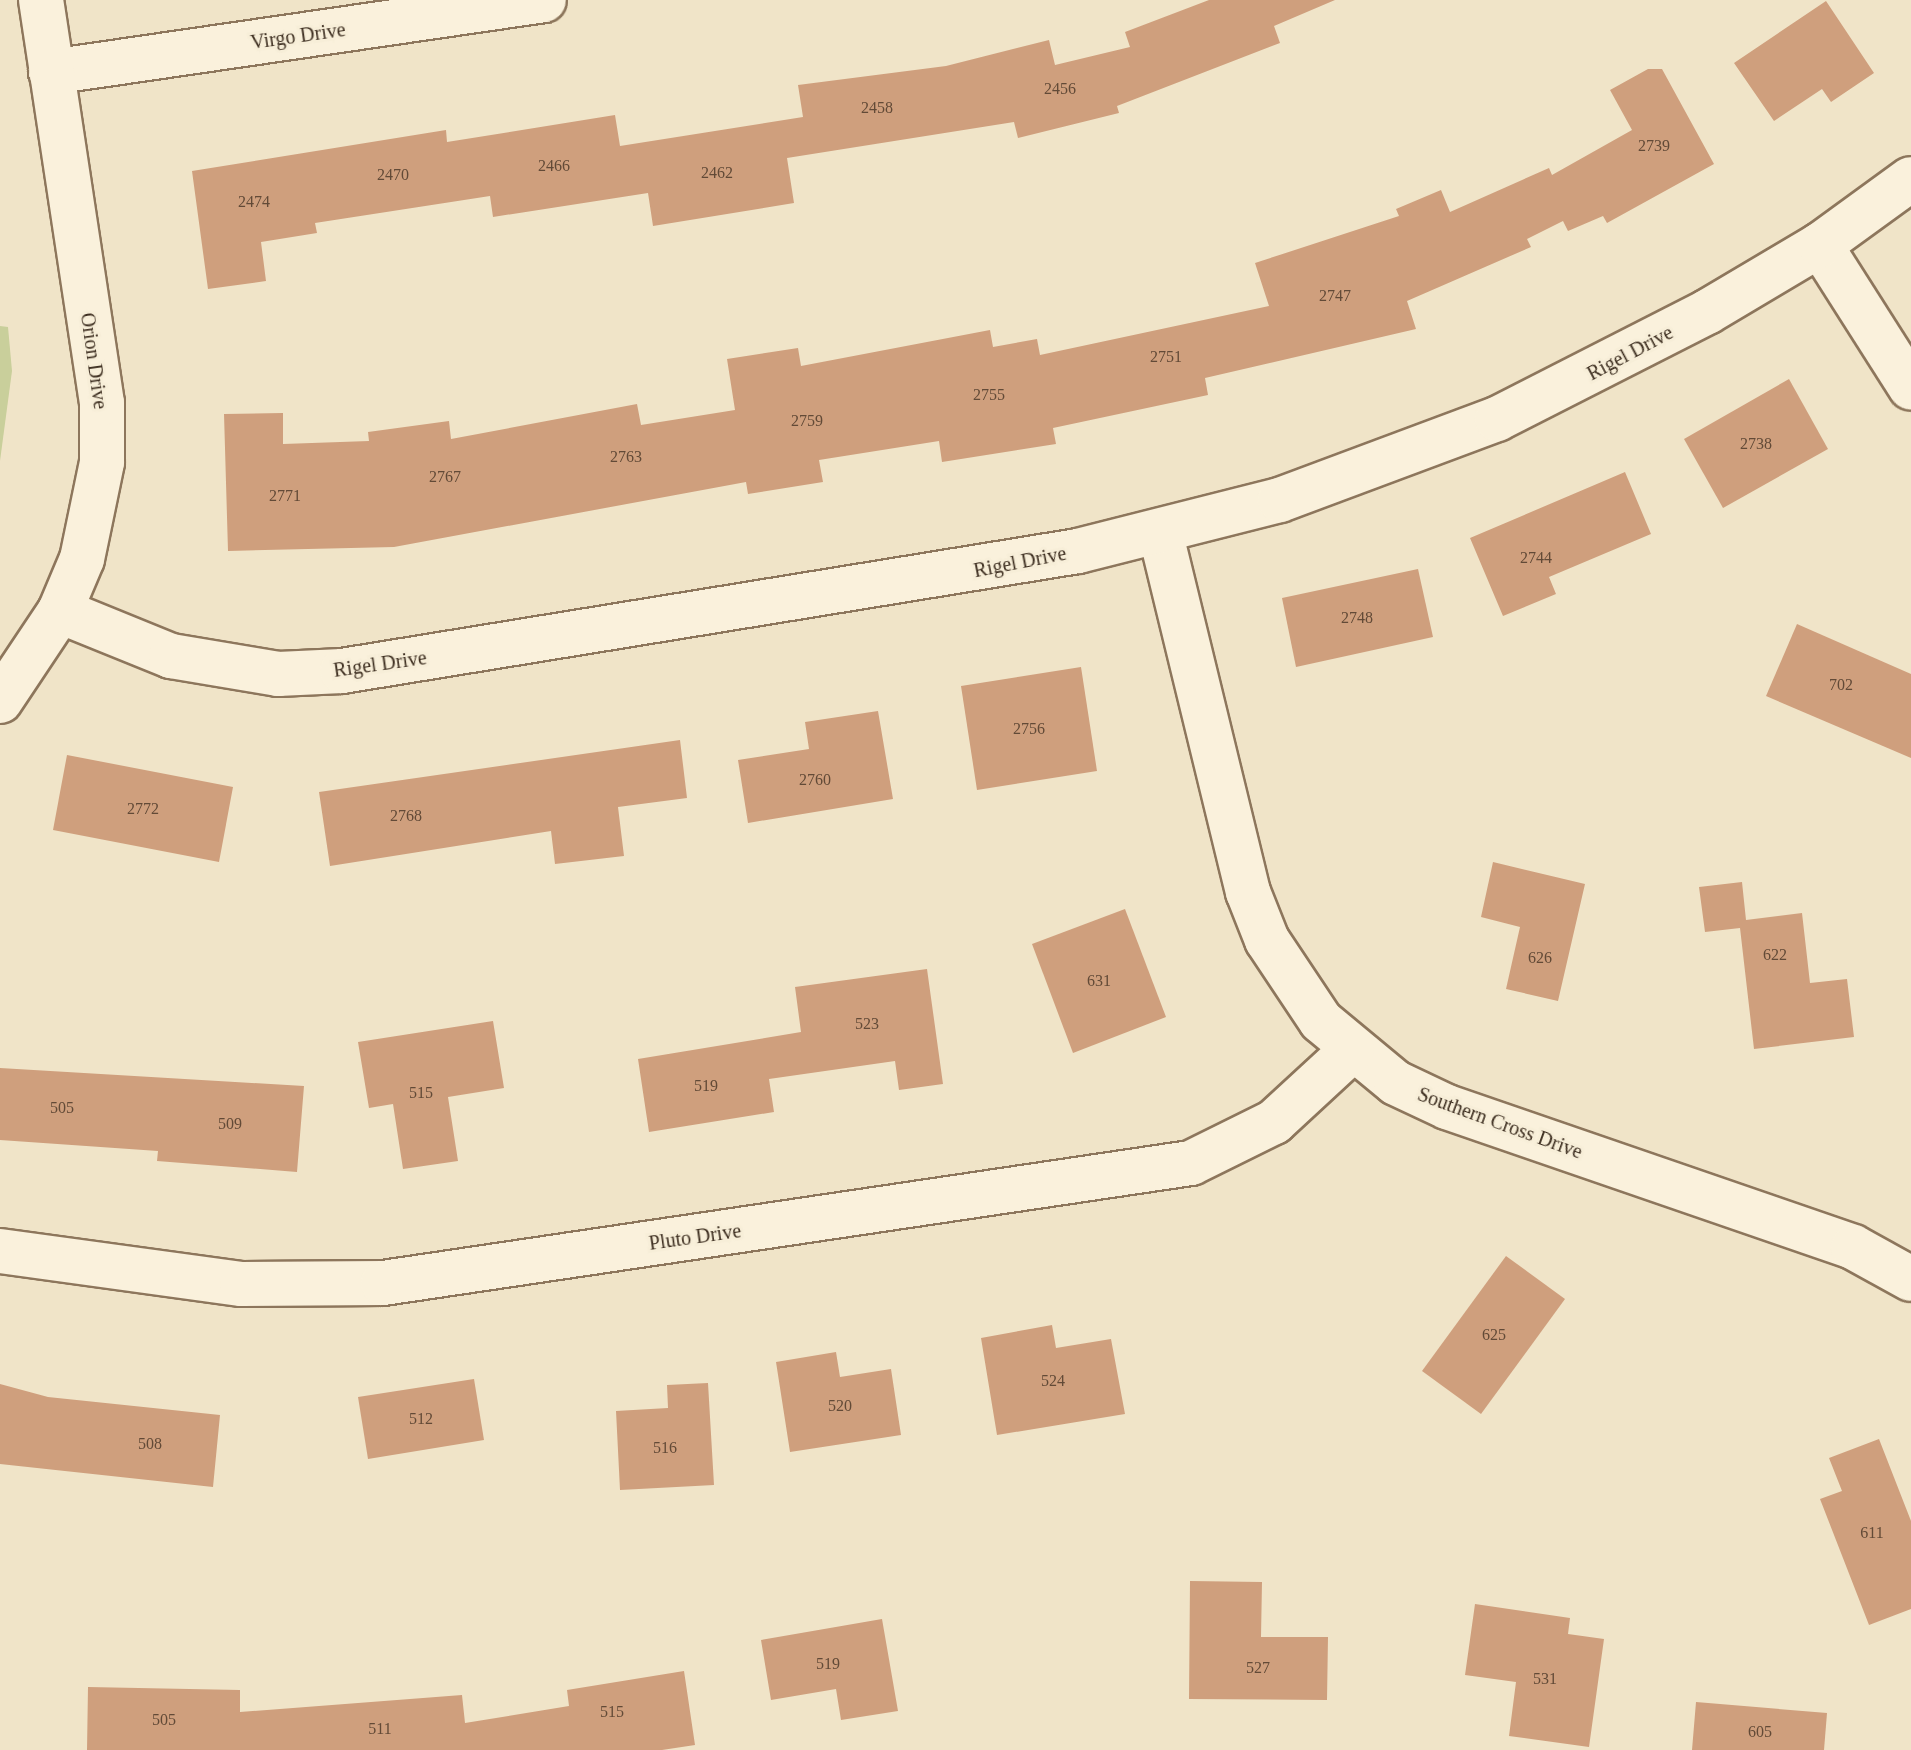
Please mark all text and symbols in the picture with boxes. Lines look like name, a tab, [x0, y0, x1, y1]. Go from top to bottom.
street label: Virgo Drive	[249, 17, 347, 55]
house number: 2456	[1044, 79, 1076, 99]
house number: 2458	[861, 98, 893, 118]
house number: 2739	[1638, 136, 1670, 156]
house number: 2466	[538, 156, 570, 176]
house number: 2462	[701, 163, 733, 183]
house number: 2470	[377, 165, 409, 185]
house number: 2474	[238, 192, 270, 212]
house number: 2747	[1319, 286, 1351, 306]
street label: Orion Drive	[75, 311, 113, 411]
street label: Rigel Drive	[1583, 320, 1677, 386]
house number: 2751	[1150, 347, 1182, 367]
house number: 2755	[973, 385, 1005, 405]
house number: 2759	[791, 411, 823, 431]
house number: 2738	[1740, 434, 1772, 454]
house number: 2763	[610, 447, 642, 467]
house number: 2767	[429, 467, 461, 487]
house number: 2771	[269, 486, 301, 506]
street label: Rigel Drive	[972, 541, 1068, 583]
house number: 2744	[1520, 548, 1552, 568]
house number: 2748	[1341, 608, 1373, 628]
street label: Rigel Drive	[332, 646, 428, 682]
house number: 702	[1829, 675, 1853, 695]
house number: 2756	[1013, 719, 1045, 739]
house number: 2760	[799, 770, 831, 790]
house number: 2772	[127, 799, 159, 819]
house number: 2768	[390, 806, 422, 826]
house number: 622	[1763, 945, 1787, 965]
house number: 626	[1528, 948, 1552, 968]
house number: 631	[1087, 971, 1111, 991]
house number: 523	[855, 1014, 879, 1034]
house number: 519	[694, 1076, 718, 1096]
street label: Southern Cross Drive	[1414, 1082, 1586, 1164]
house number: 515	[409, 1083, 433, 1103]
house number: 505	[50, 1098, 74, 1118]
house number: 509	[218, 1114, 242, 1134]
street label: Pluto Drive	[647, 1219, 743, 1255]
house number: 625	[1482, 1325, 1506, 1345]
house number: 524	[1041, 1371, 1065, 1391]
house number: 520	[828, 1396, 852, 1416]
house number: 512	[409, 1409, 433, 1429]
house number: 508	[138, 1434, 162, 1454]
house number: 516	[653, 1438, 677, 1458]
house number: 611	[1860, 1523, 1884, 1543]
house number: 519	[816, 1654, 840, 1674]
house number: 527	[1246, 1658, 1270, 1678]
house number: 531	[1533, 1669, 1557, 1689]
house number: 515	[600, 1702, 624, 1722]
house number: 505	[152, 1710, 176, 1730]
house number: 511	[368, 1719, 392, 1739]
house number: 605	[1748, 1722, 1772, 1742]

